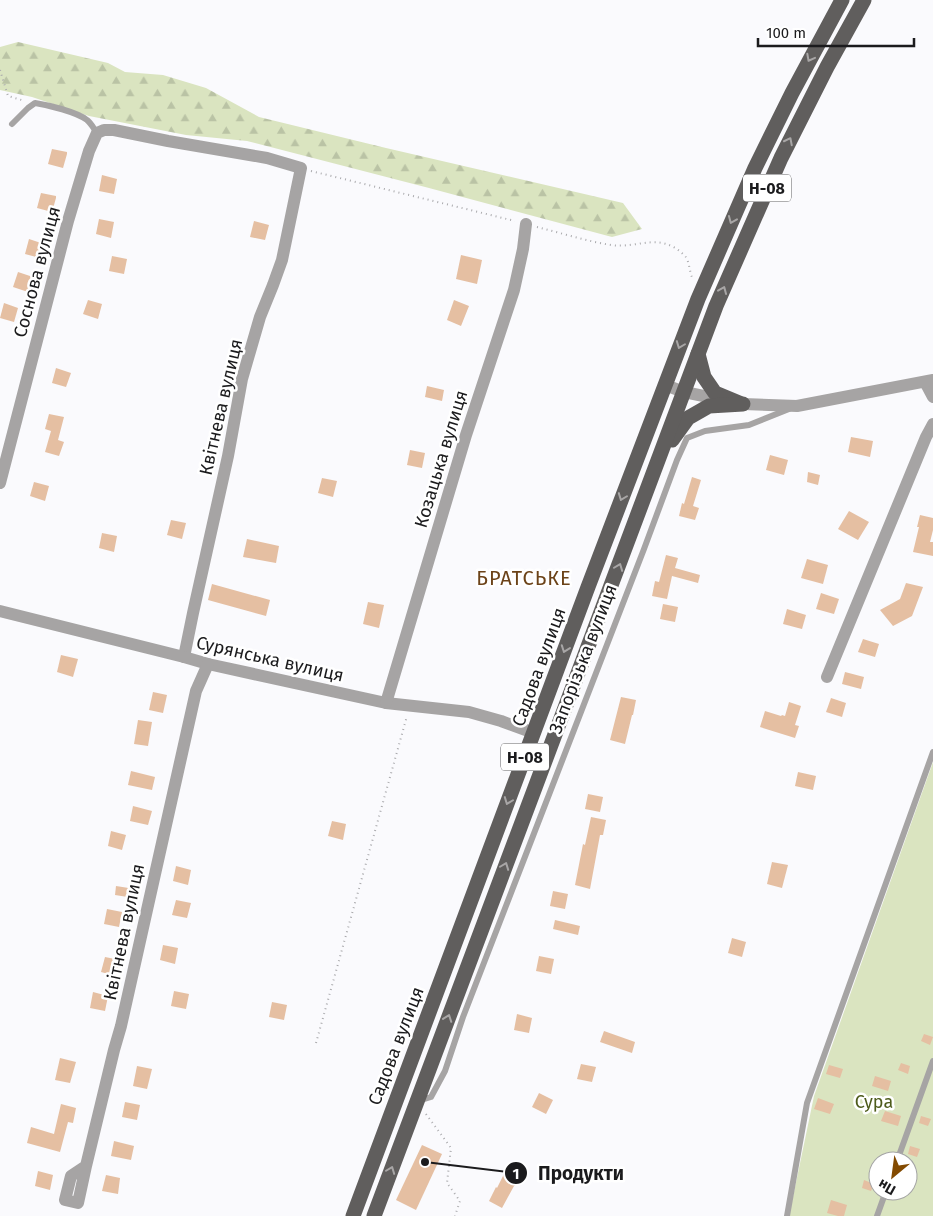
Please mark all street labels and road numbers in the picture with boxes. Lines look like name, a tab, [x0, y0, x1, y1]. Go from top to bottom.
road number: Н-08	[743, 174, 791, 202]
street label: Соснова вулиця	[9, 204, 65, 340]
street label: Квітнева вулиця	[195, 337, 247, 477]
street label: Козацька вулиця	[410, 388, 472, 530]
street label: Запорізька вулиця	[544, 581, 622, 737]
street label: Садова вулиця	[507, 605, 571, 729]
street label: Сурянська вулиця	[194, 631, 346, 687]
road number: Н-08	[501, 744, 549, 770]
street label: Квітнева вулиця	[99, 862, 149, 1002]
street label: Садова вулиця	[363, 984, 429, 1108]

